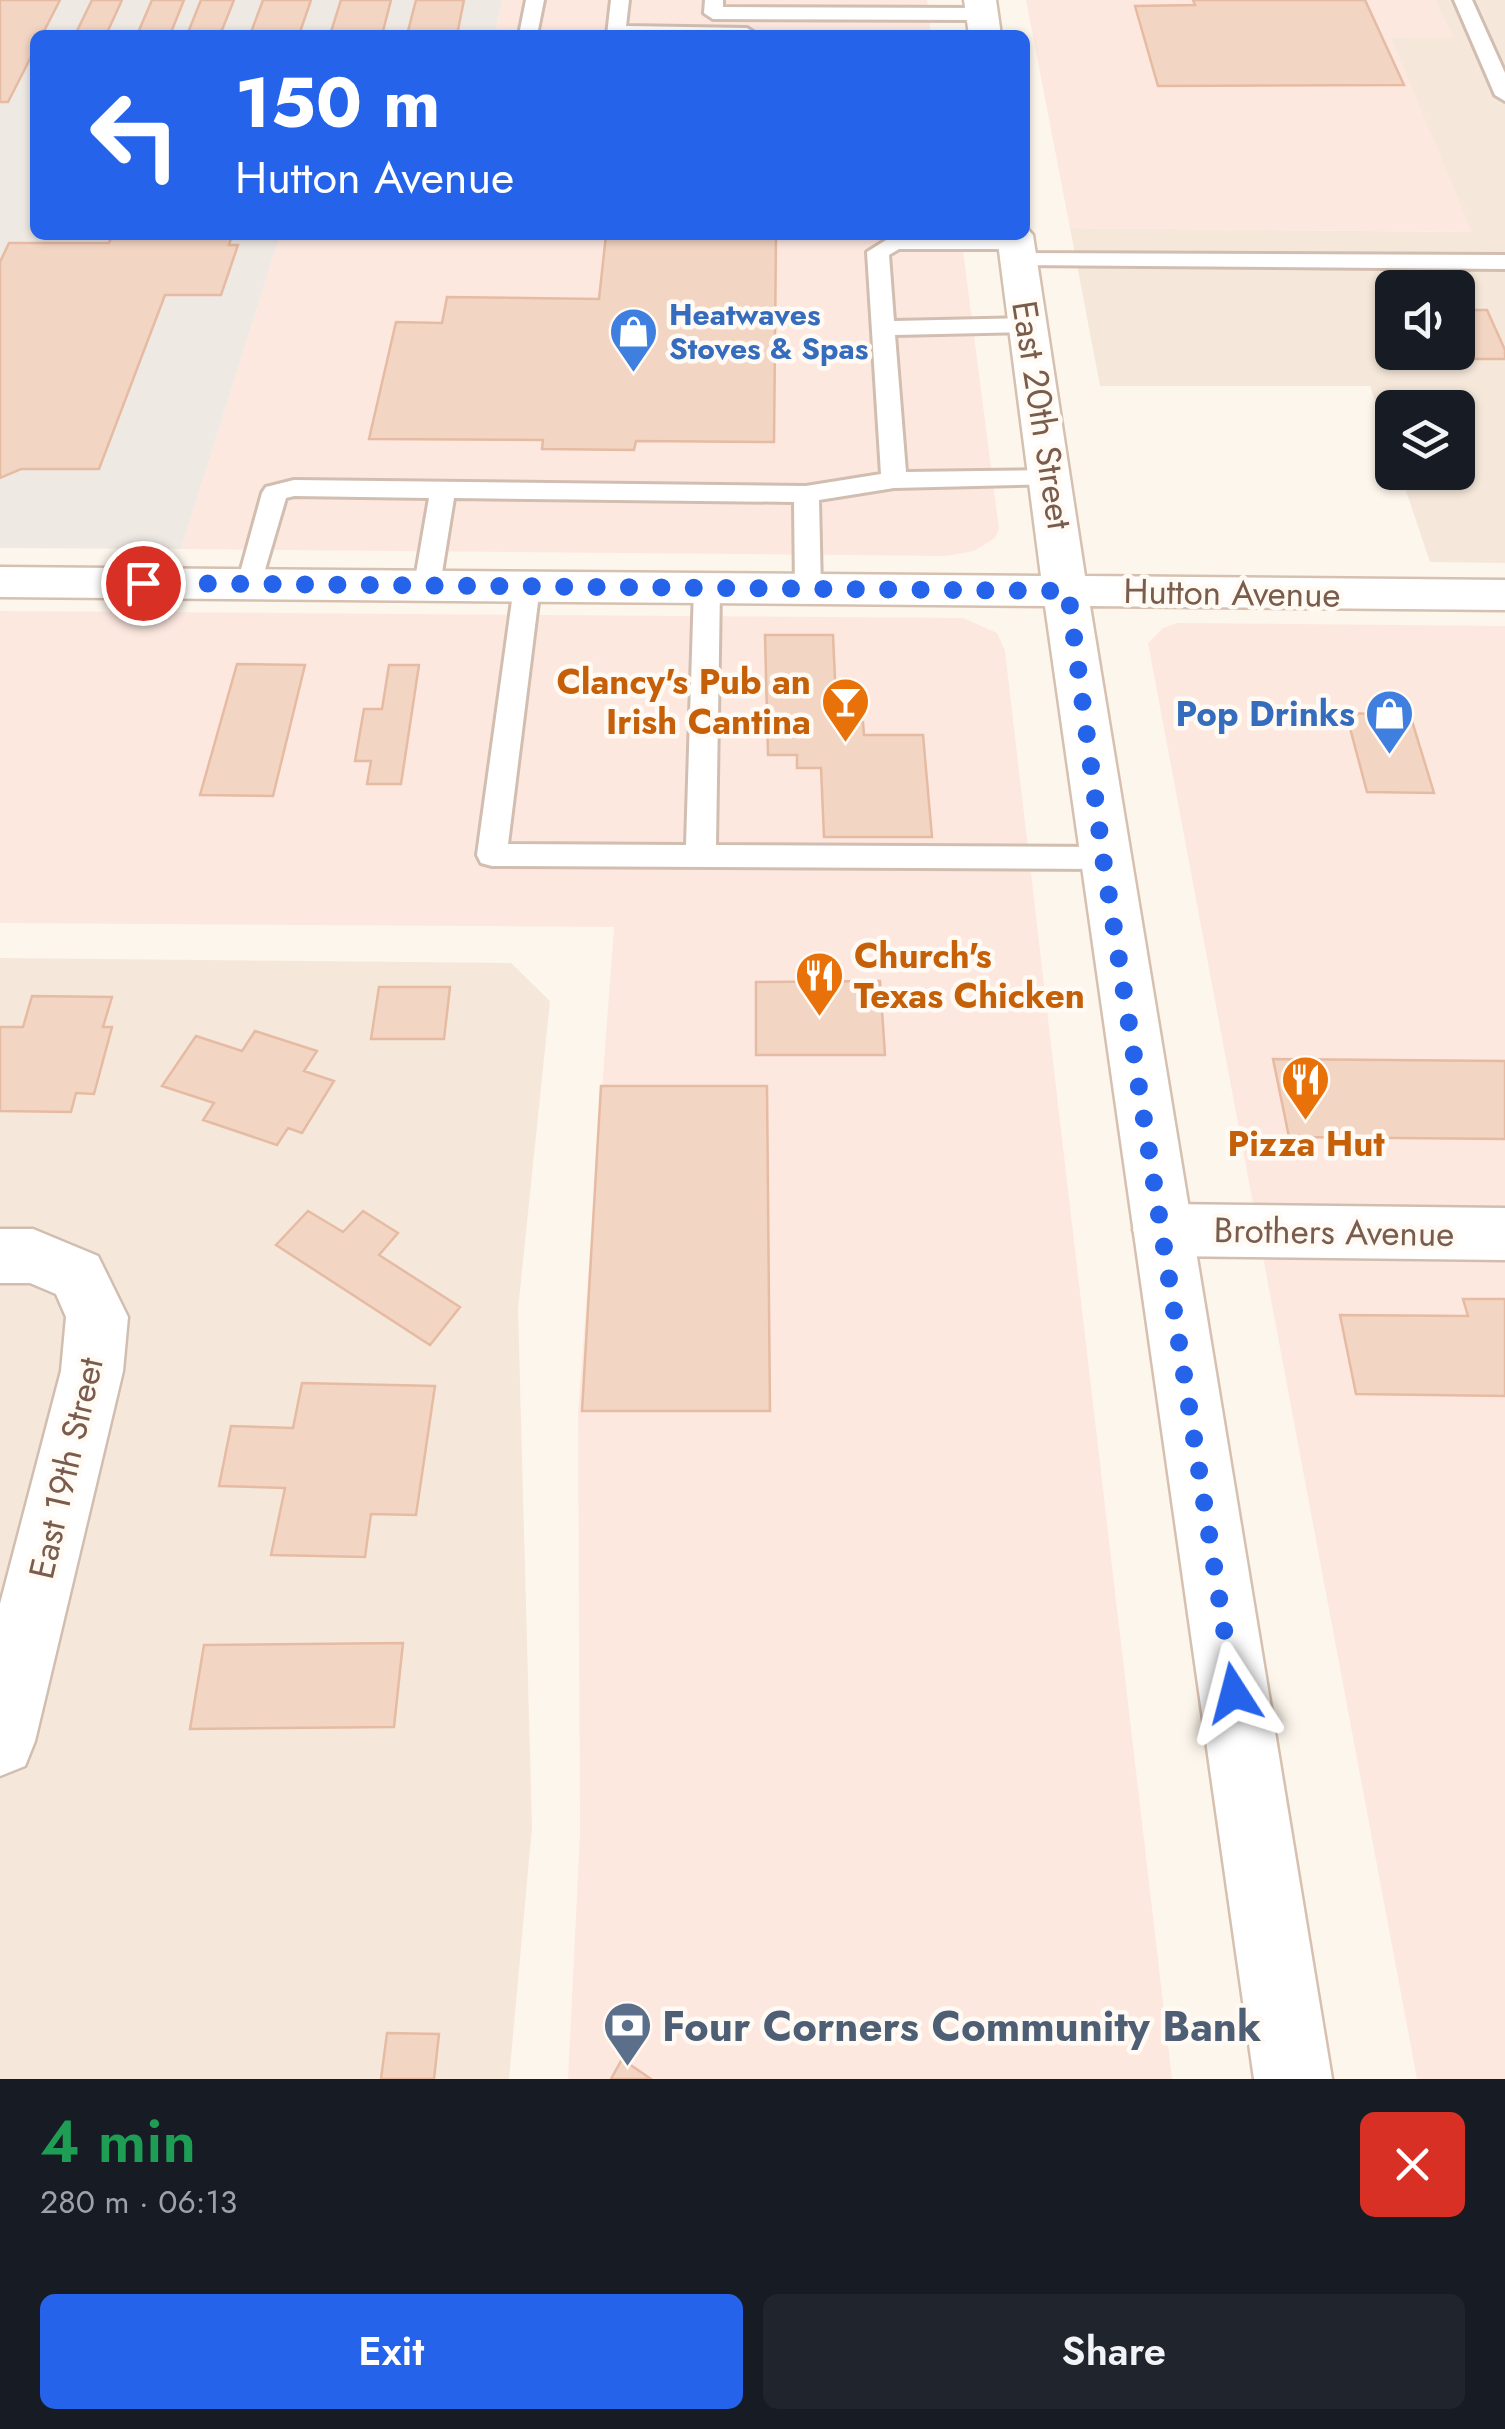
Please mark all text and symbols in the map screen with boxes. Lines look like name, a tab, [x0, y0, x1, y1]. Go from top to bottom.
text: 150 m	[235, 52, 441, 153]
icon: left	[70, 70, 200, 200]
text: Hutton Avenue	[235, 145, 514, 210]
map controls	[1375, 270, 1475, 490]
button: sound	[1375, 270, 1475, 370]
place label: Heatwaves Stoves & Spas	[669, 293, 868, 370]
street label: East 20th Street	[999, 297, 1085, 533]
shop icon: Heatwaves Stoves & Spas	[608, 306, 660, 374]
button: layers	[1375, 390, 1475, 490]
pin	[101, 541, 186, 626]
icon: arrive	[116, 556, 171, 611]
street label: Hutton Avenue	[1123, 566, 1341, 620]
place label: Clancy's Pub an Irish Cantina	[556, 657, 811, 747]
bar icon: Clancy's Pub an Irish Cantina	[820, 676, 872, 744]
shop icon: Pop Drinks	[1364, 688, 1416, 756]
place label: Pop Drinks	[1176, 689, 1355, 739]
place label: Church's Texas Chicken	[854, 931, 1085, 1021]
restaurant icon: Church's Texas Chicken	[793, 950, 845, 1018]
restaurant icon: Pizza Hut	[1280, 1054, 1332, 1122]
place label: Pizza Hut	[1227, 1119, 1385, 1169]
street label: Brothers Avenue	[1213, 1205, 1455, 1259]
street label: East 19th Street	[16, 1352, 116, 1584]
position arrow	[1182, 1641, 1286, 1745]
place label: Four Corners Community Bank	[662, 1996, 1261, 2057]
bank icon: Four Corners Community Bank	[601, 2000, 653, 2068]
text: 4 min	[40, 2098, 196, 2185]
button: close	[1360, 2112, 1465, 2217]
text: 280 m · 06:13	[40, 2179, 237, 2225]
button: Exit	[40, 2294, 743, 2409]
button: Share	[763, 2294, 1465, 2409]

